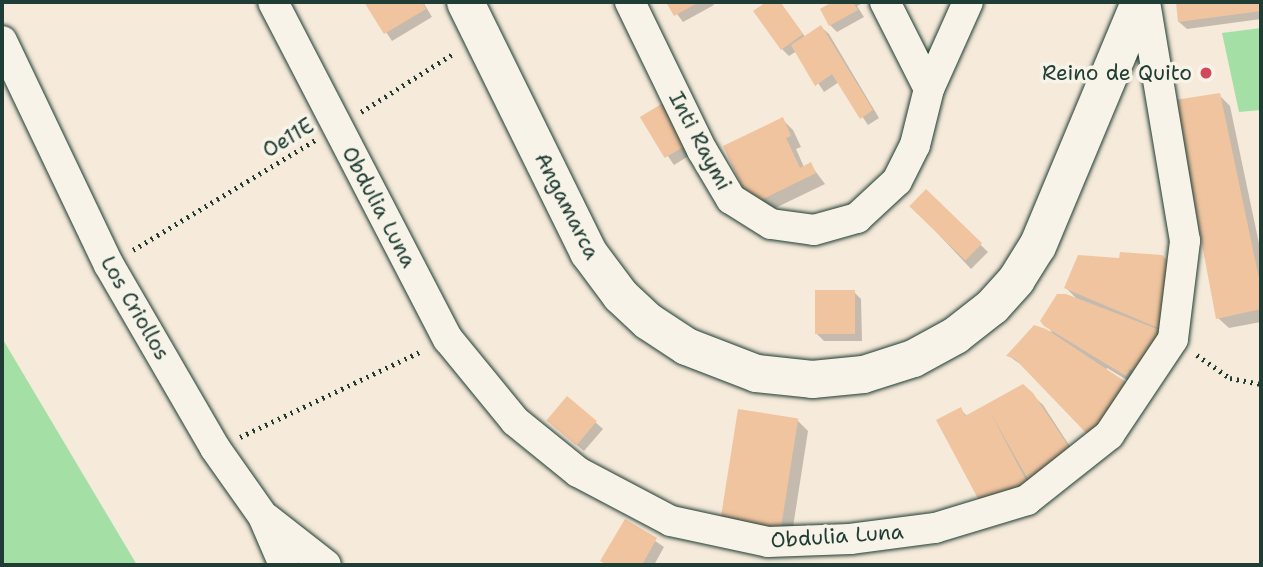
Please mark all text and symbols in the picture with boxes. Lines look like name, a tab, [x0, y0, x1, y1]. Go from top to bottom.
place label: Reino de Quito	[1042, 60, 1192, 86]
marker: Reino de Quito	[1198, 65, 1214, 81]
street label: Inti Raymi	[663, 87, 737, 195]
street label: Oe11E	[258, 113, 318, 163]
street label: Obdulia Luna	[337, 142, 421, 272]
street label: Angamarca	[529, 148, 605, 264]
street label: Los Criollos	[95, 252, 175, 364]
street label: Obdulia Luna	[770, 519, 904, 553]

